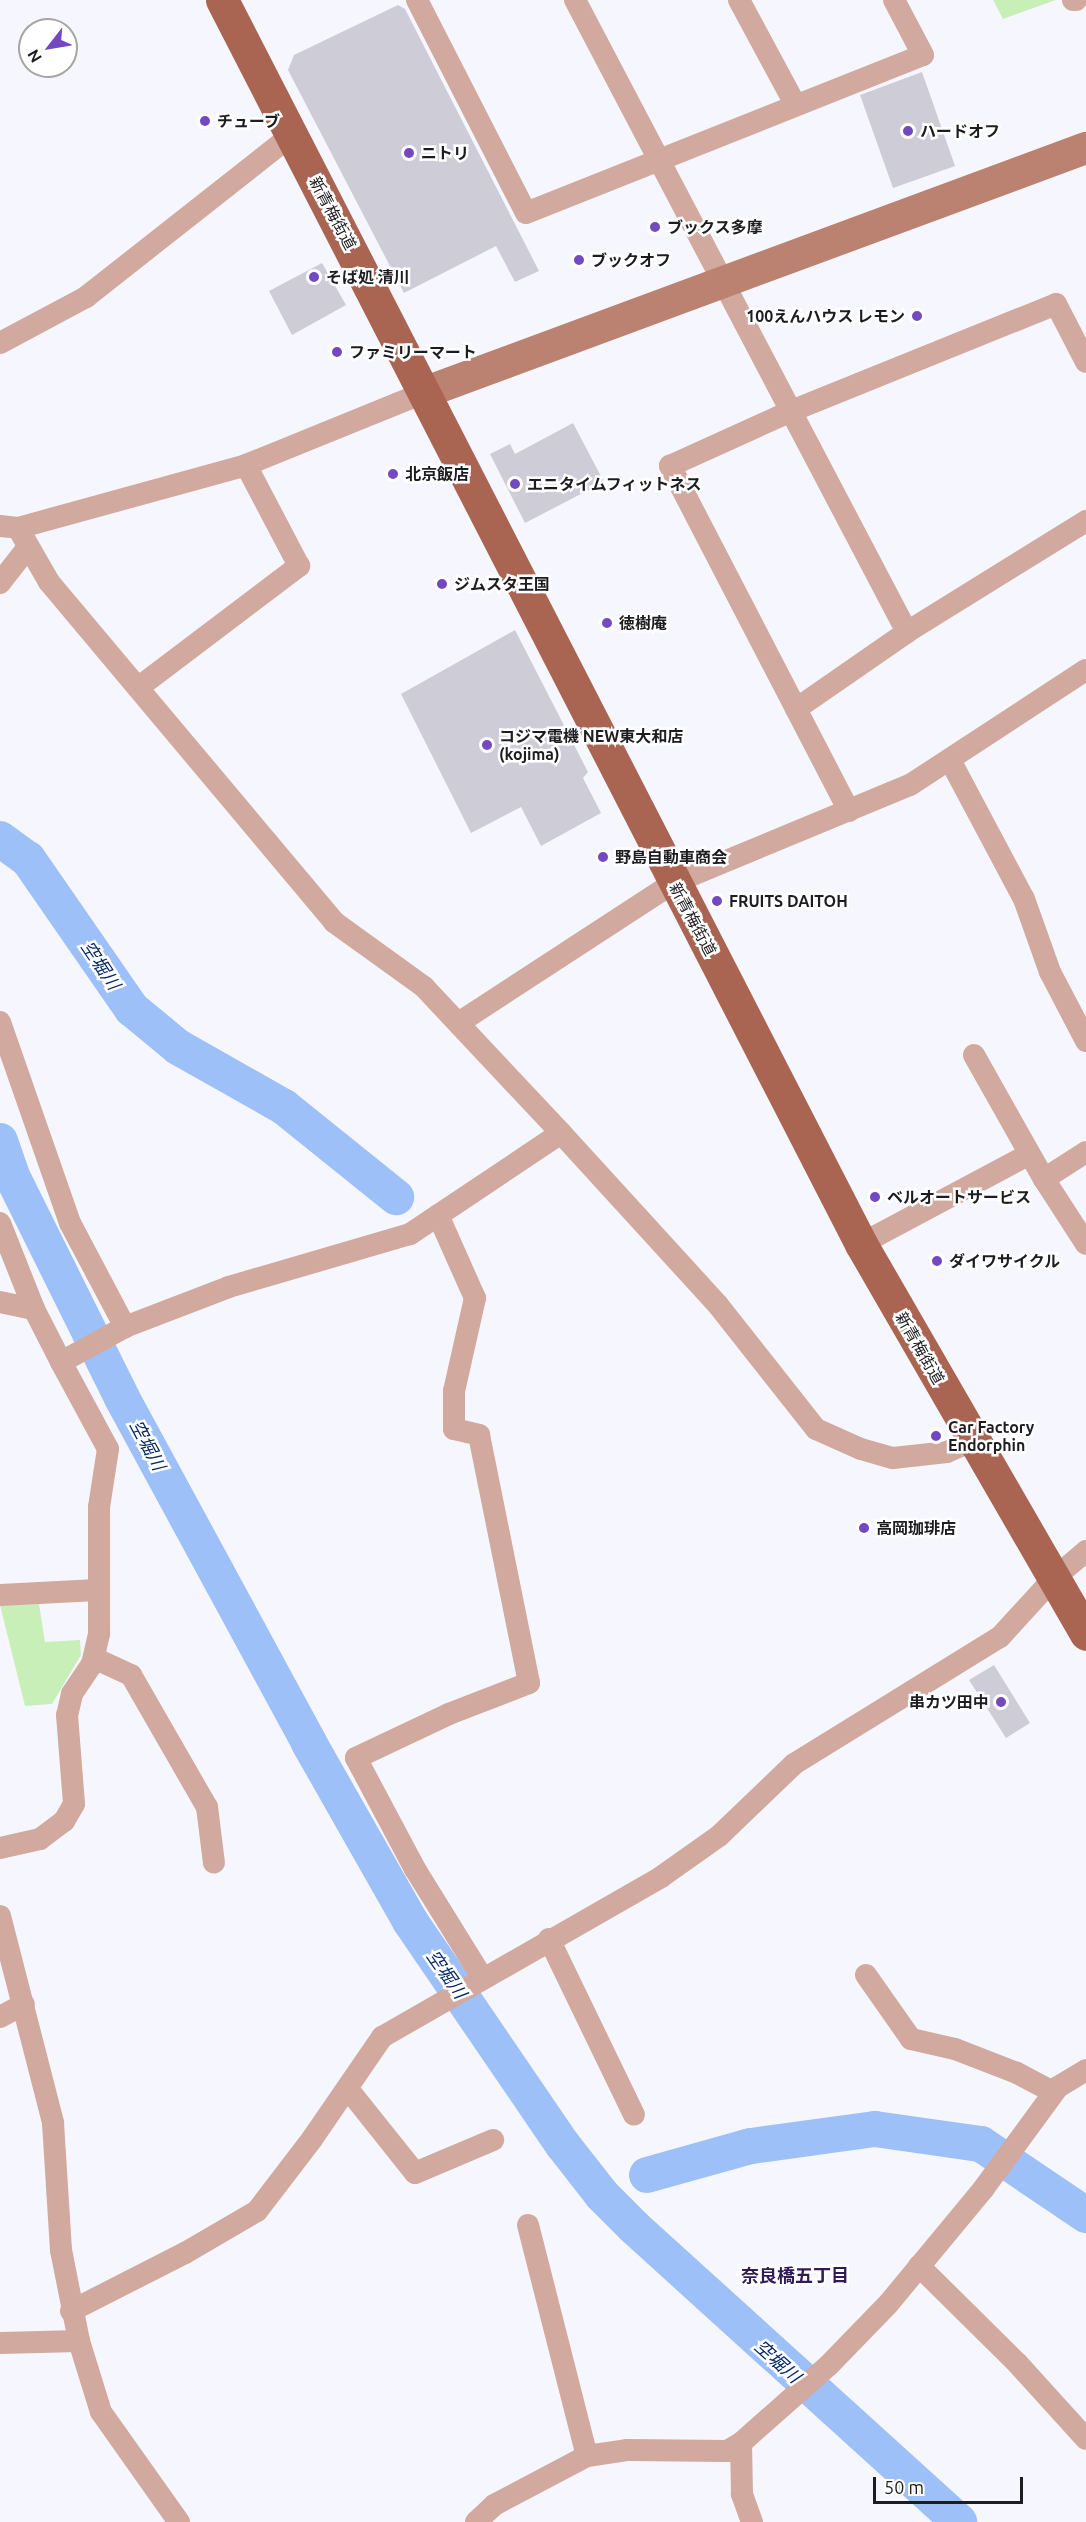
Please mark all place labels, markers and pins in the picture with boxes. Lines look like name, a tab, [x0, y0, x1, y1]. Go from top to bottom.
place label: チューブ	[217, 111, 281, 131]
marker: チューブ	[198, 114, 212, 128]
place label: ハードオフ	[920, 121, 1000, 141]
marker: ハードオフ	[901, 124, 915, 138]
place label: ニトリ	[421, 143, 469, 163]
marker: ニトリ	[402, 146, 416, 160]
place label: ブックス多摩	[667, 217, 763, 237]
marker: ブックス多摩	[648, 220, 662, 234]
place label: ブックオフ	[591, 250, 671, 270]
marker: ブックオフ	[572, 253, 586, 267]
place label: そば処 清川	[326, 267, 410, 287]
marker: そば処 清川	[307, 270, 321, 284]
place label: 100えんハウス レモン	[746, 306, 905, 326]
marker: 100えんハウス レモン	[910, 309, 924, 323]
place label: ファミリーマート	[349, 342, 477, 362]
marker: ファミリーマート	[330, 345, 344, 359]
place label: 北京飯店	[405, 464, 469, 484]
marker: 北京飯店	[386, 467, 400, 481]
place label: エニタイムフィットネス	[527, 474, 703, 494]
marker: エニタイムフィットネス	[508, 477, 522, 491]
place label: ジムスタ王国	[454, 574, 550, 594]
marker: ジムスタ王国	[435, 577, 449, 591]
place label: 徳樹庵	[619, 613, 667, 633]
marker: 徳樹庵	[600, 616, 614, 630]
place label: コジマ電機 NEW東大和店 (kojima)	[499, 726, 683, 764]
marker: コジマ電機 NEW東大和店 (kojima)	[480, 738, 494, 752]
place label: 野島自動車商会	[615, 847, 727, 867]
marker: 野島自動車商会	[596, 850, 610, 864]
place label: FRUITS DAITOH	[729, 891, 848, 911]
marker: FRUITS DAITOH	[710, 894, 724, 908]
place label: ベルオートサービス	[887, 1187, 1031, 1207]
marker: ベルオートサービス	[868, 1190, 882, 1204]
place label: ダイワサイクル	[949, 1251, 1061, 1271]
marker: ダイワサイクル	[930, 1254, 944, 1268]
place label: Car Factory Endorphin	[948, 1417, 1034, 1455]
marker: Car Factory Endorphin	[929, 1429, 943, 1443]
place label: 高岡珈琲店	[876, 1518, 956, 1538]
marker: 高岡珈琲店	[857, 1521, 871, 1535]
place label: 串カツ田中	[909, 1692, 989, 1712]
marker: 串カツ田中	[994, 1695, 1008, 1709]

